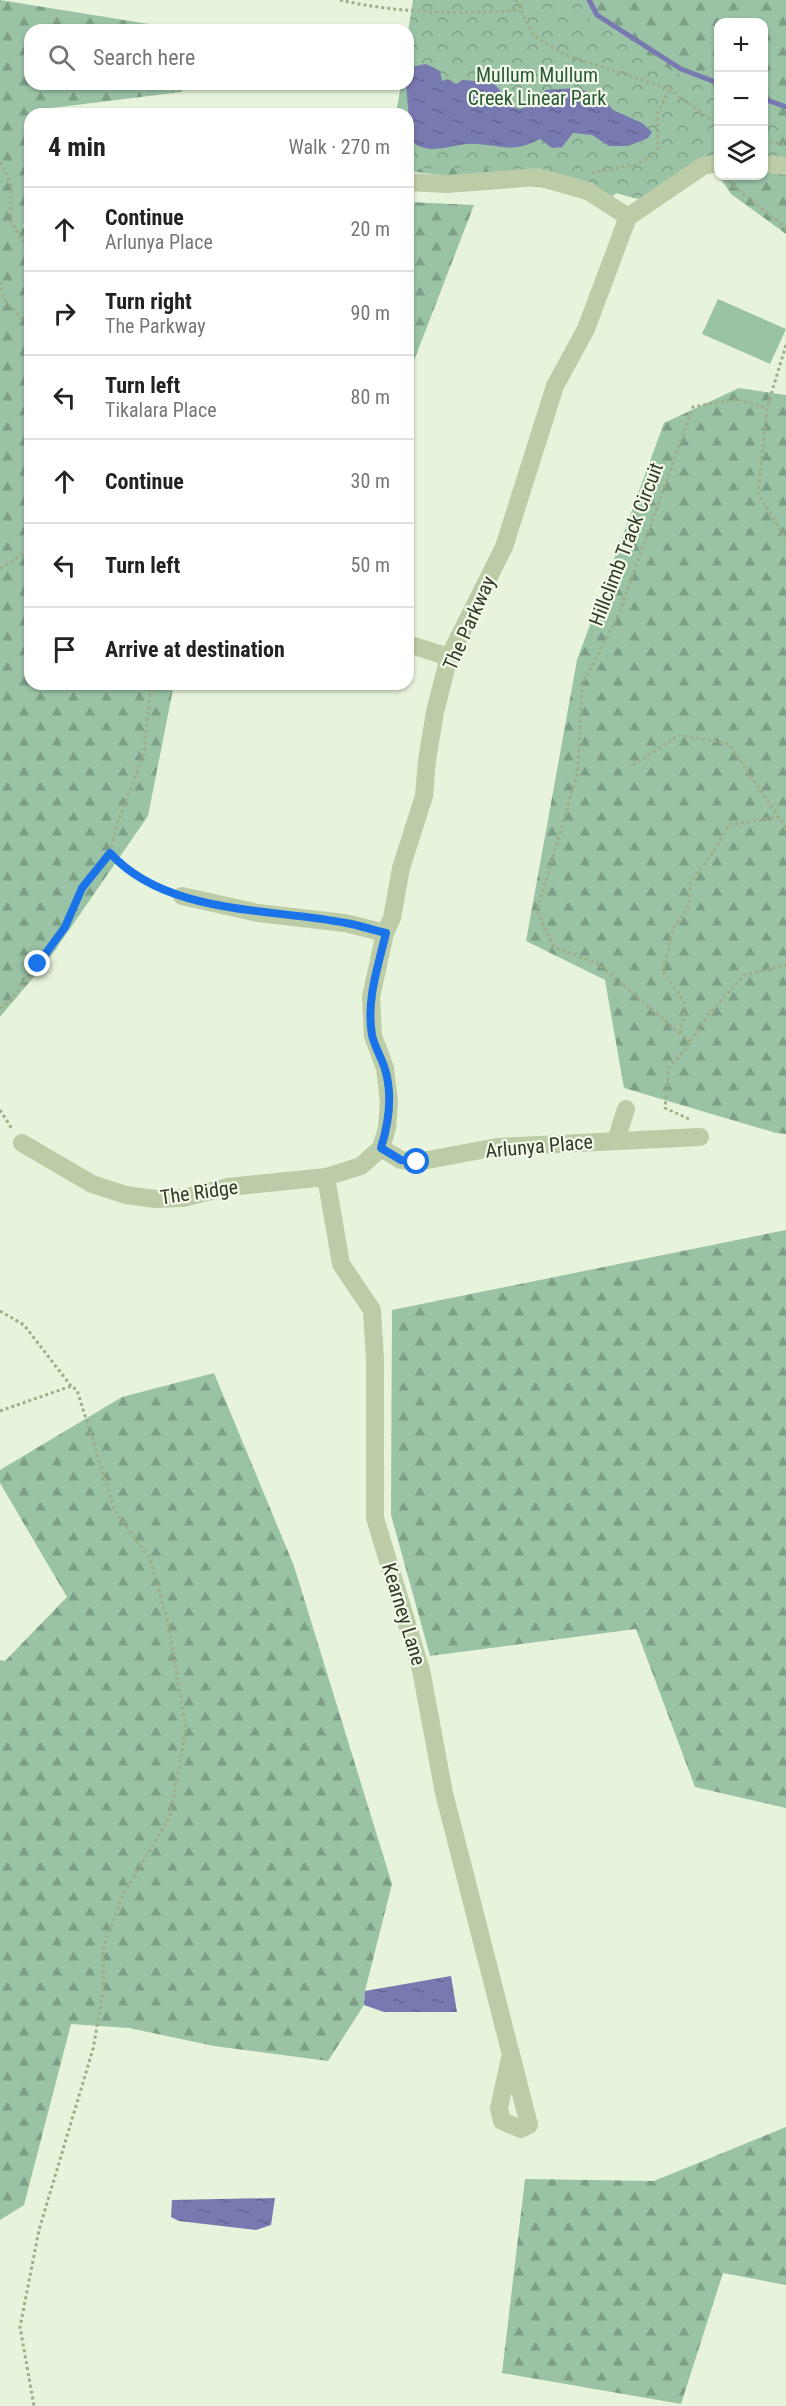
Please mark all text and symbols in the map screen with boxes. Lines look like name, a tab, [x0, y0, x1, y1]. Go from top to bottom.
map controls	[714, 18, 768, 180]
button: +	[714, 18, 768, 72]
search box	[24, 24, 414, 90]
icon: search	[45, 41, 78, 74]
text: Search here	[93, 45, 195, 70]
park label: Mullum Mullum Creek Linear Park	[468, 63, 606, 110]
button: −	[714, 72, 768, 126]
button: layers	[714, 126, 768, 180]
text: 4 min	[48, 132, 106, 162]
text: Walk · 270 m	[289, 135, 390, 159]
text: Continue	[105, 205, 184, 230]
icon: ahead	[48, 213, 81, 246]
text: 20 m	[351, 217, 390, 241]
text: Arlunya Place	[105, 230, 213, 254]
text: Turn right	[105, 289, 192, 314]
icon: right	[48, 297, 81, 330]
text: 90 m	[351, 301, 390, 325]
text: The Parkway	[105, 314, 205, 338]
text: Turn left	[105, 373, 180, 398]
icon: left	[48, 381, 81, 414]
text: 80 m	[351, 385, 390, 409]
text: Tikalara Place	[105, 398, 217, 422]
street label: Hillclimb Track Circuit	[584, 459, 668, 629]
icon: ahead	[48, 465, 81, 498]
text: Continue	[105, 469, 184, 494]
text: 30 m	[351, 469, 390, 493]
icon: left	[48, 549, 81, 582]
text: Turn left	[105, 553, 180, 578]
text: 50 m	[351, 553, 390, 577]
street label: The Parkway	[438, 572, 500, 674]
icon: arrive	[48, 633, 81, 666]
text: Arrive at destination	[105, 637, 285, 662]
route end	[24, 950, 50, 976]
street label: Arlunya Place	[484, 1129, 594, 1163]
route start	[403, 1148, 429, 1174]
street label: The Ridge	[159, 1175, 239, 1209]
street label: Kearney Lane	[377, 1560, 431, 1668]

